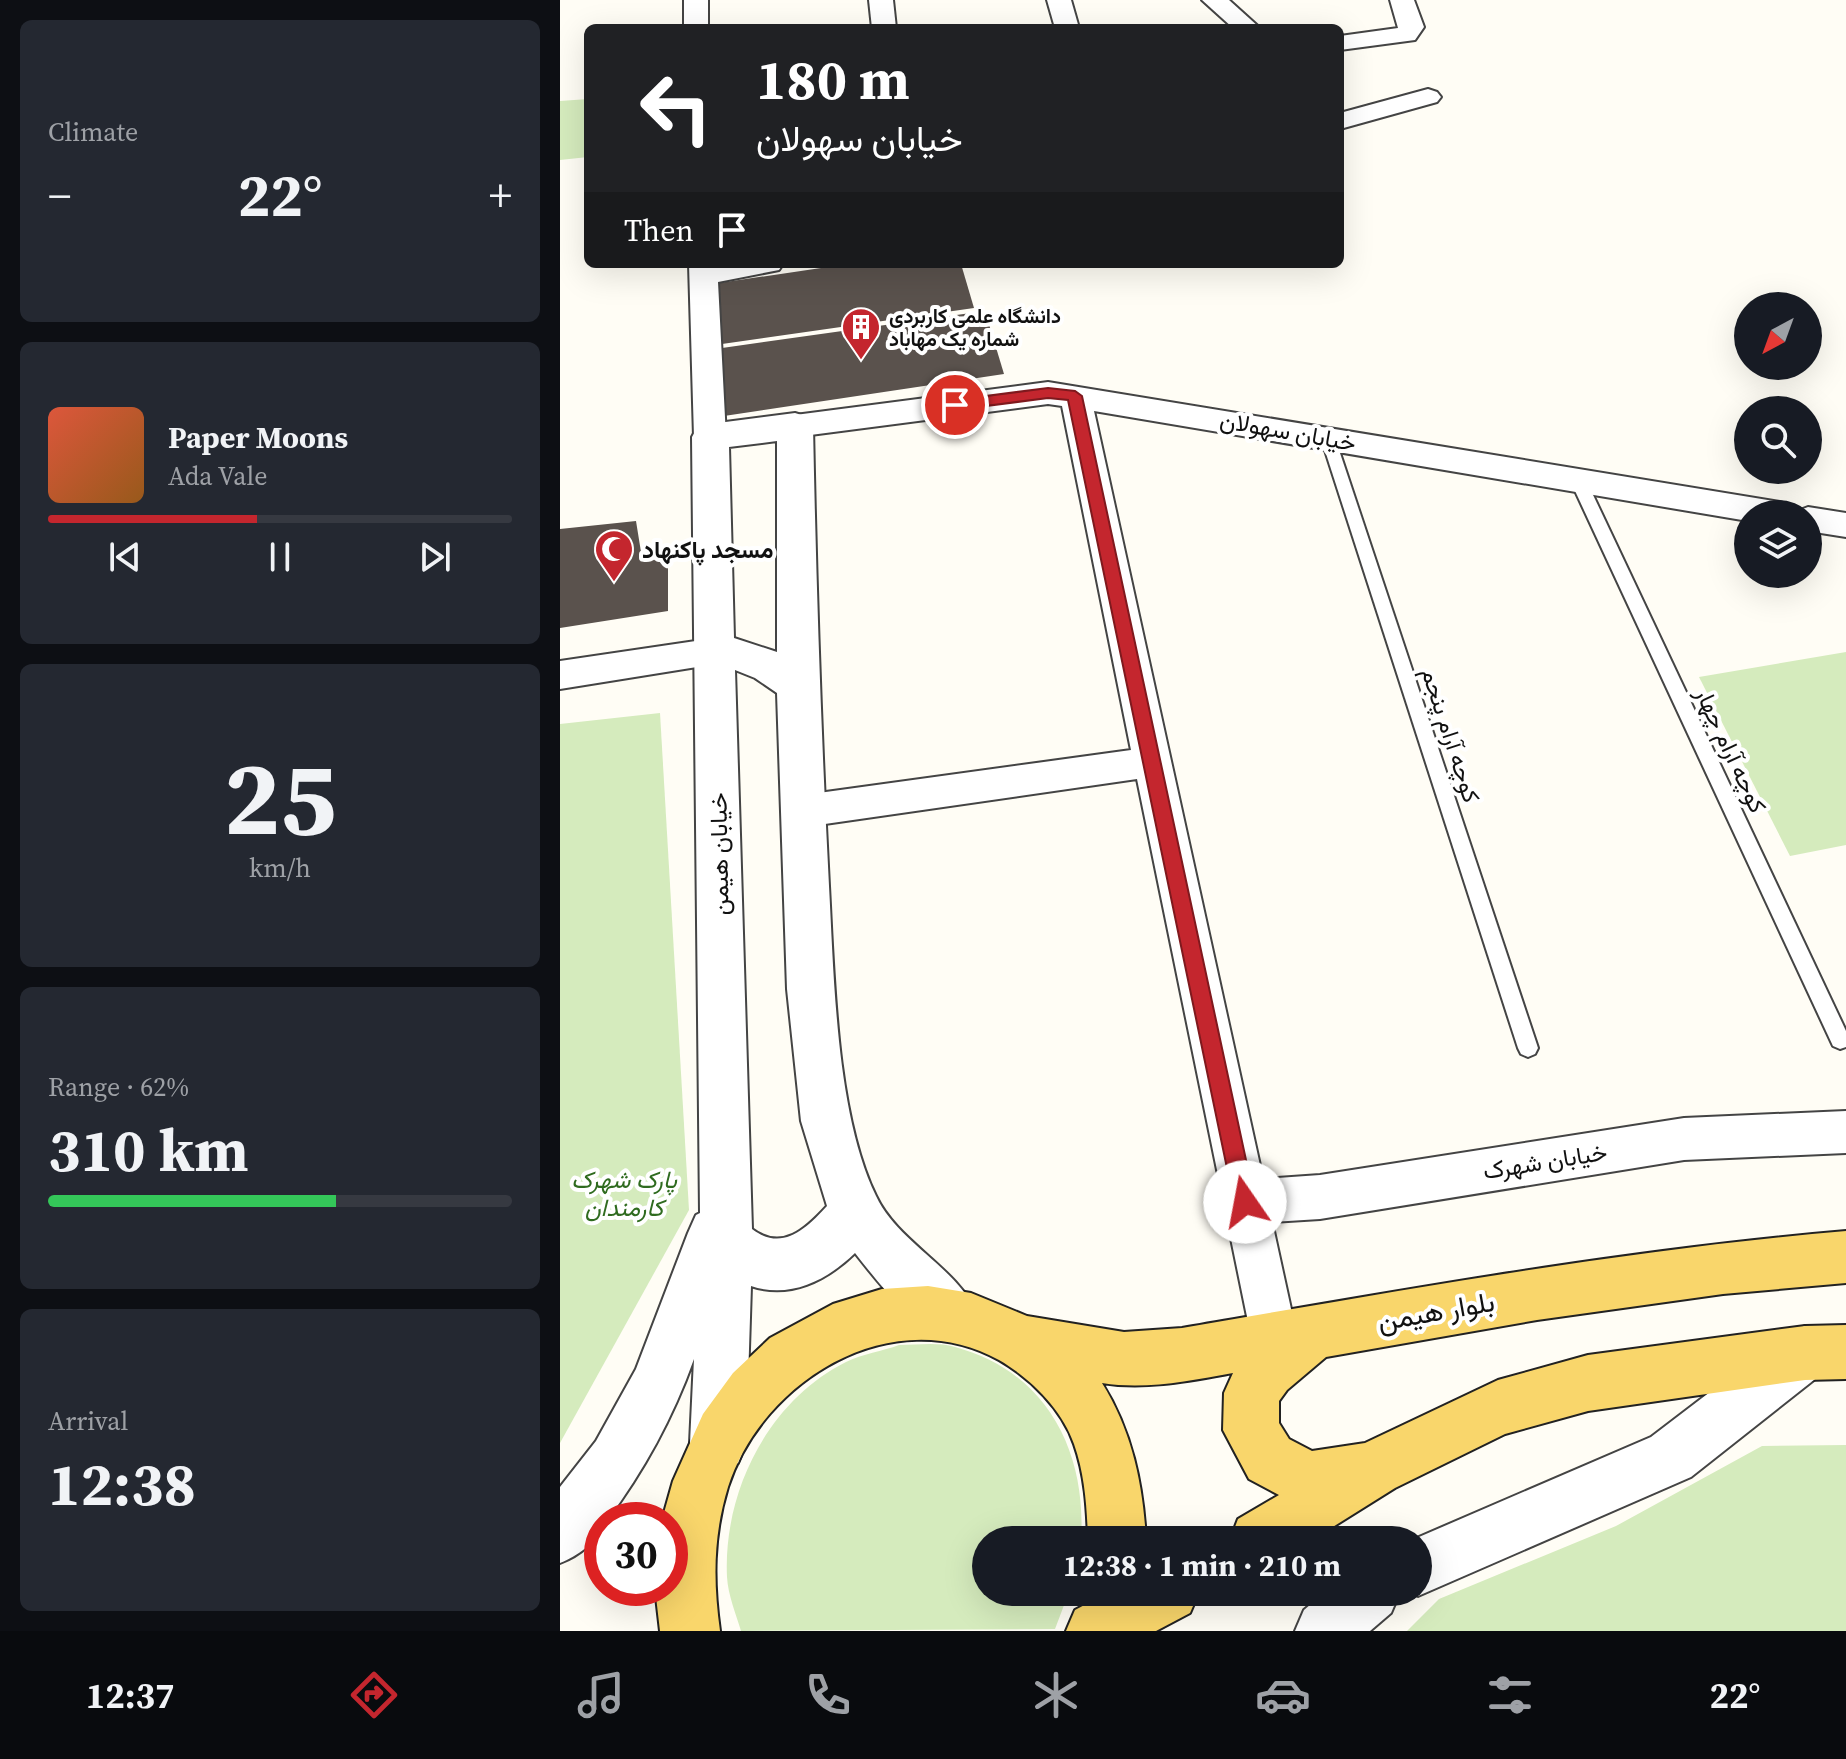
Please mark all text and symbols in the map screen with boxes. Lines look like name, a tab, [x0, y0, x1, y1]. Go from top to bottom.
text: 180 m	[756, 41, 910, 118]
icon: left	[624, 56, 728, 160]
text: Climate	[48, 114, 138, 150]
text: خیابان سهولان	[756, 114, 963, 163]
text: 22°	[238, 154, 322, 236]
text: −	[48, 165, 71, 226]
text: +	[489, 165, 512, 226]
icon: arrive	[710, 208, 754, 252]
text: Then	[624, 210, 694, 251]
north arrow	[1734, 292, 1822, 380]
map controls	[1734, 292, 1822, 588]
place label: دانشگاه علمی کاربردی شماره یک مهاباد	[889, 302, 1061, 353]
building icon: دانشگاه علمی کاربردی شماره یک مهاباد	[840, 306, 882, 361]
pin	[921, 371, 989, 439]
icon: arrive	[933, 383, 977, 427]
button: search	[1734, 396, 1822, 484]
street label: خیابان سهولان	[1217, 403, 1359, 459]
text: Paper Moons	[168, 417, 348, 458]
text: Ada Vale	[168, 458, 267, 494]
button: layers	[1734, 500, 1822, 588]
mosque icon: مسجد پاکنهاد	[593, 528, 635, 583]
place label: مسجد پاکنهاد	[642, 533, 774, 566]
icon: previous	[103, 535, 147, 579]
icon: pause	[258, 535, 302, 579]
icon: next	[413, 535, 457, 579]
street label: کوچه آرام پنجم	[1414, 663, 1488, 807]
street label: کوچه آرام چهار	[1687, 681, 1775, 818]
text: 25	[224, 726, 336, 869]
street label: خیابان هیمن	[701, 792, 737, 916]
text: km/h	[249, 850, 311, 886]
text: Range · 62%	[48, 1069, 189, 1105]
text: 310 km	[48, 1109, 249, 1191]
street label: خیابان شهرک	[1481, 1135, 1609, 1187]
position arrow	[1203, 1160, 1287, 1244]
park label: پارک شهرک کارمندان	[571, 1163, 677, 1224]
street label: بلوار هیمن	[1375, 1282, 1497, 1340]
text: Arrival	[48, 1403, 128, 1439]
text: 12:38	[48, 1443, 196, 1525]
speed limit sign: 30	[584, 1502, 688, 1606]
text: 12:38 · 1 min · 210 m	[1063, 1545, 1341, 1586]
icon: directions	[346, 1667, 402, 1723]
icon: music	[573, 1667, 629, 1723]
icon: phone	[800, 1667, 856, 1723]
icon: climate	[1028, 1667, 1084, 1723]
icon: car	[1255, 1667, 1311, 1723]
icon: filters	[1482, 1667, 1538, 1723]
text: 12:37	[86, 1671, 175, 1720]
text: 22°	[1709, 1671, 1760, 1720]

